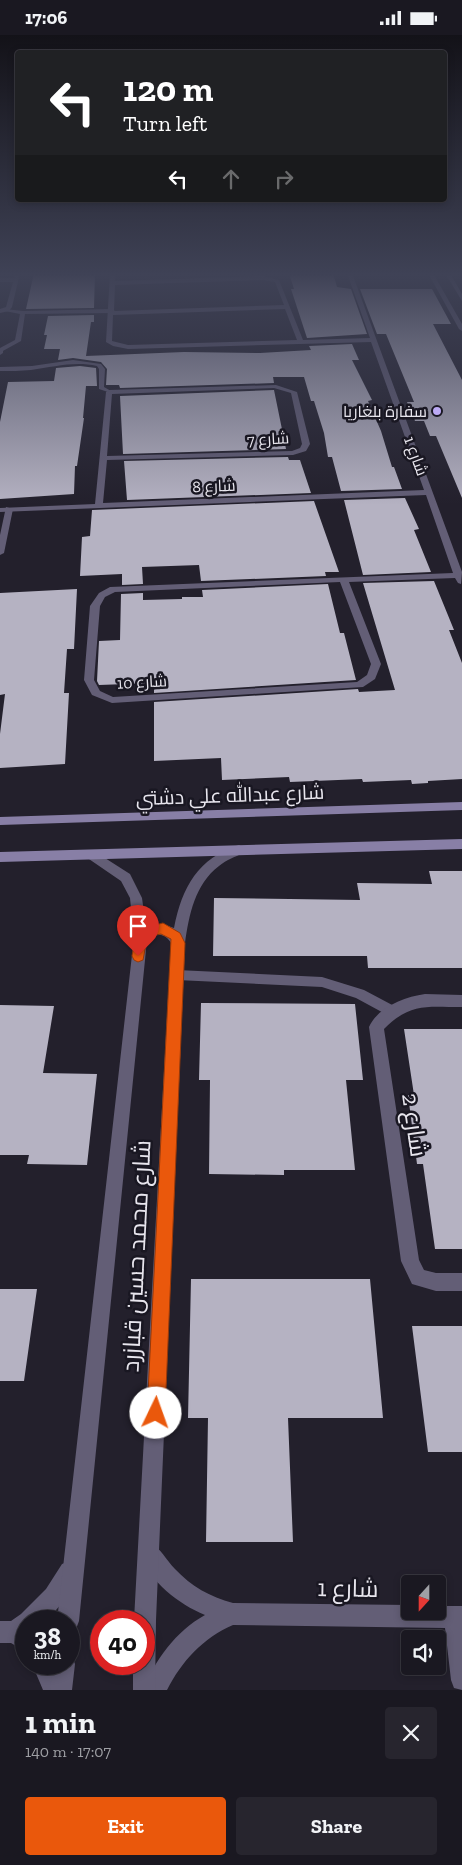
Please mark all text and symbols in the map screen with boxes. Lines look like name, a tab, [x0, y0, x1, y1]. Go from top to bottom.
text: 17:06	[25, 6, 68, 29]
text: 120 m	[123, 68, 213, 110]
icon: left	[40, 70, 105, 135]
text: Turn left	[123, 110, 207, 137]
icon: left	[164, 165, 192, 193]
icon: ahead	[217, 165, 245, 193]
icon: right	[270, 165, 298, 193]
place label: سفارة بلغاريا	[343, 402, 427, 421]
marker: سفارة بلغاريا	[431, 405, 443, 417]
street label: شارع 7	[246, 428, 290, 452]
street label: شارع 1	[398, 434, 432, 479]
street label: شارع 8	[192, 476, 236, 498]
street label: شارع 10	[117, 671, 168, 695]
street label: شارع عبدالله علي دشتي	[135, 779, 325, 814]
pin	[117, 905, 159, 956]
icon: arrive	[124, 912, 152, 940]
street label: شارع 2	[394, 1091, 434, 1159]
street label: شارع محمد حسين قبازرد	[115, 1139, 159, 1373]
position arrow	[129, 1386, 181, 1438]
street label: شارع 1	[317, 1573, 379, 1605]
north arrow	[401, 1575, 446, 1620]
map controls	[401, 1575, 446, 1675]
speed limit sign: 40	[90, 1610, 155, 1675]
text: 38	[34, 1621, 61, 1651]
button: sound	[401, 1630, 446, 1675]
text: km/h	[34, 1648, 61, 1662]
text: 1 min	[25, 1705, 96, 1741]
button: close	[385, 1707, 437, 1759]
text: 140 m · 17:07	[25, 1742, 111, 1761]
button: Exit	[25, 1797, 226, 1855]
button: Share	[236, 1797, 437, 1855]

